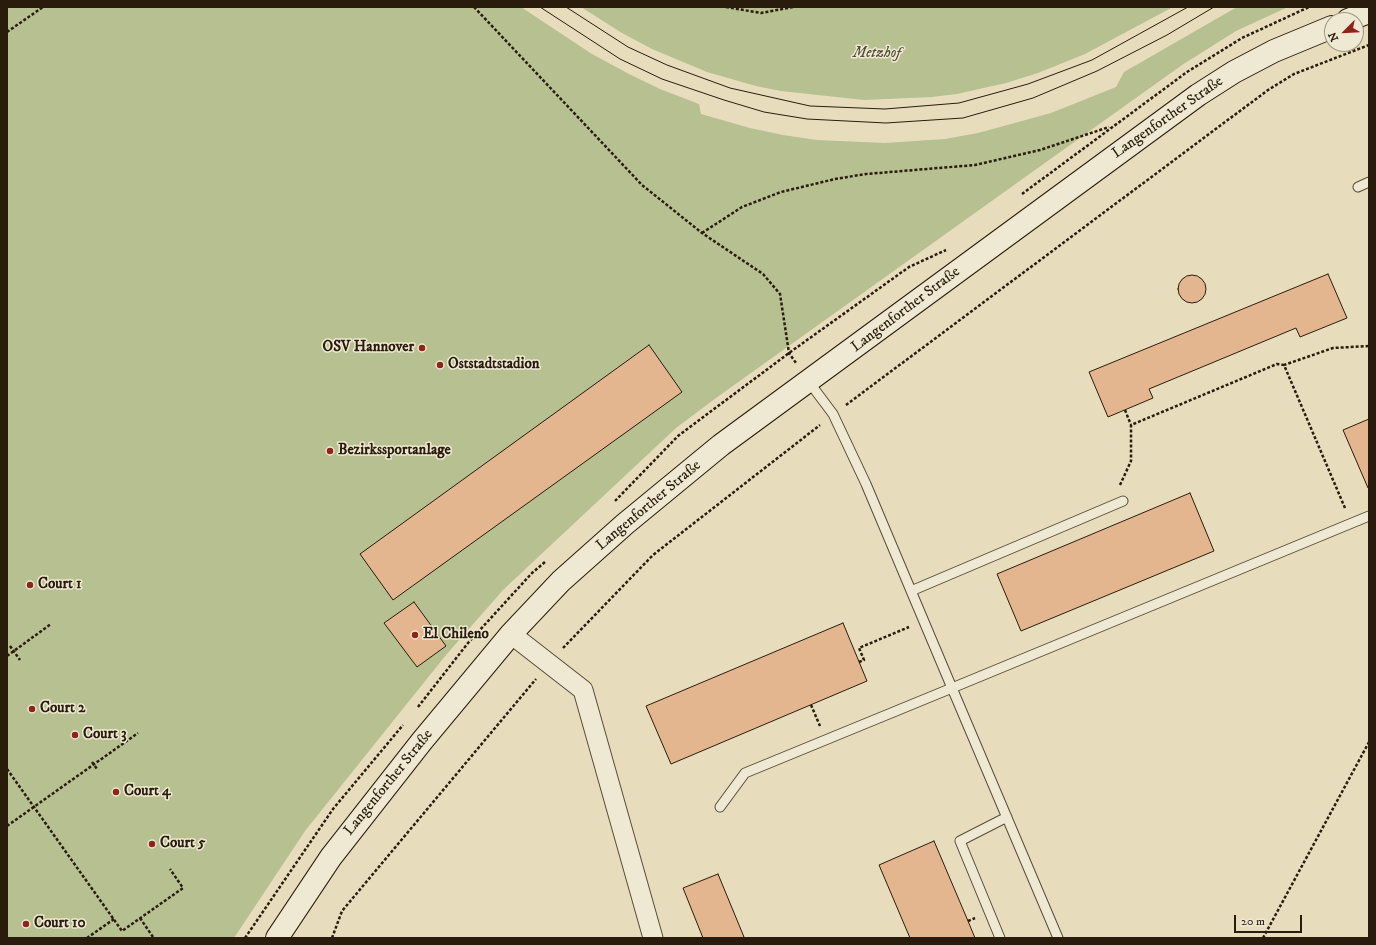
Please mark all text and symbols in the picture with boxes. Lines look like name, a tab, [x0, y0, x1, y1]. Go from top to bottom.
north arrow	[1324, 12, 1364, 52]
text: N	[1326, 30, 1342, 43]
park label: Metzhof	[853, 45, 901, 63]
street label: Langenforther Straße	[1109, 73, 1227, 163]
street label: Langenforther Straße	[848, 263, 964, 357]
place label: OSV Hannover	[323, 339, 414, 357]
marker: OSV Hannover	[417, 343, 427, 353]
place label: Oststadtstadion	[448, 356, 540, 374]
marker: Oststadtstadion	[435, 360, 445, 370]
place label: Bezirkssportanlage	[338, 442, 451, 460]
marker: Bezirkssportanlage	[325, 446, 335, 456]
street label: Langenforther Straße	[593, 457, 705, 555]
place label: Court 1	[38, 576, 82, 594]
marker: Court 1	[25, 580, 35, 590]
place label: El Chileno	[423, 626, 489, 644]
marker: El Chileno	[410, 630, 420, 640]
place label: Court 2	[40, 700, 85, 718]
marker: Court 2	[27, 704, 37, 714]
place label: Court 3	[83, 726, 127, 744]
street label: Langenforther Straße	[341, 726, 437, 840]
marker: Court 3	[70, 730, 80, 740]
place label: Court 4	[124, 783, 171, 801]
marker: Court 4	[111, 787, 121, 797]
place label: Court 5	[160, 835, 206, 853]
marker: Court 5	[147, 839, 157, 849]
scale bar	[1236, 907, 1304, 933]
text: 20 m	[1241, 914, 1265, 929]
place label: Court 10	[34, 915, 86, 933]
marker: Court 10	[21, 919, 31, 929]

